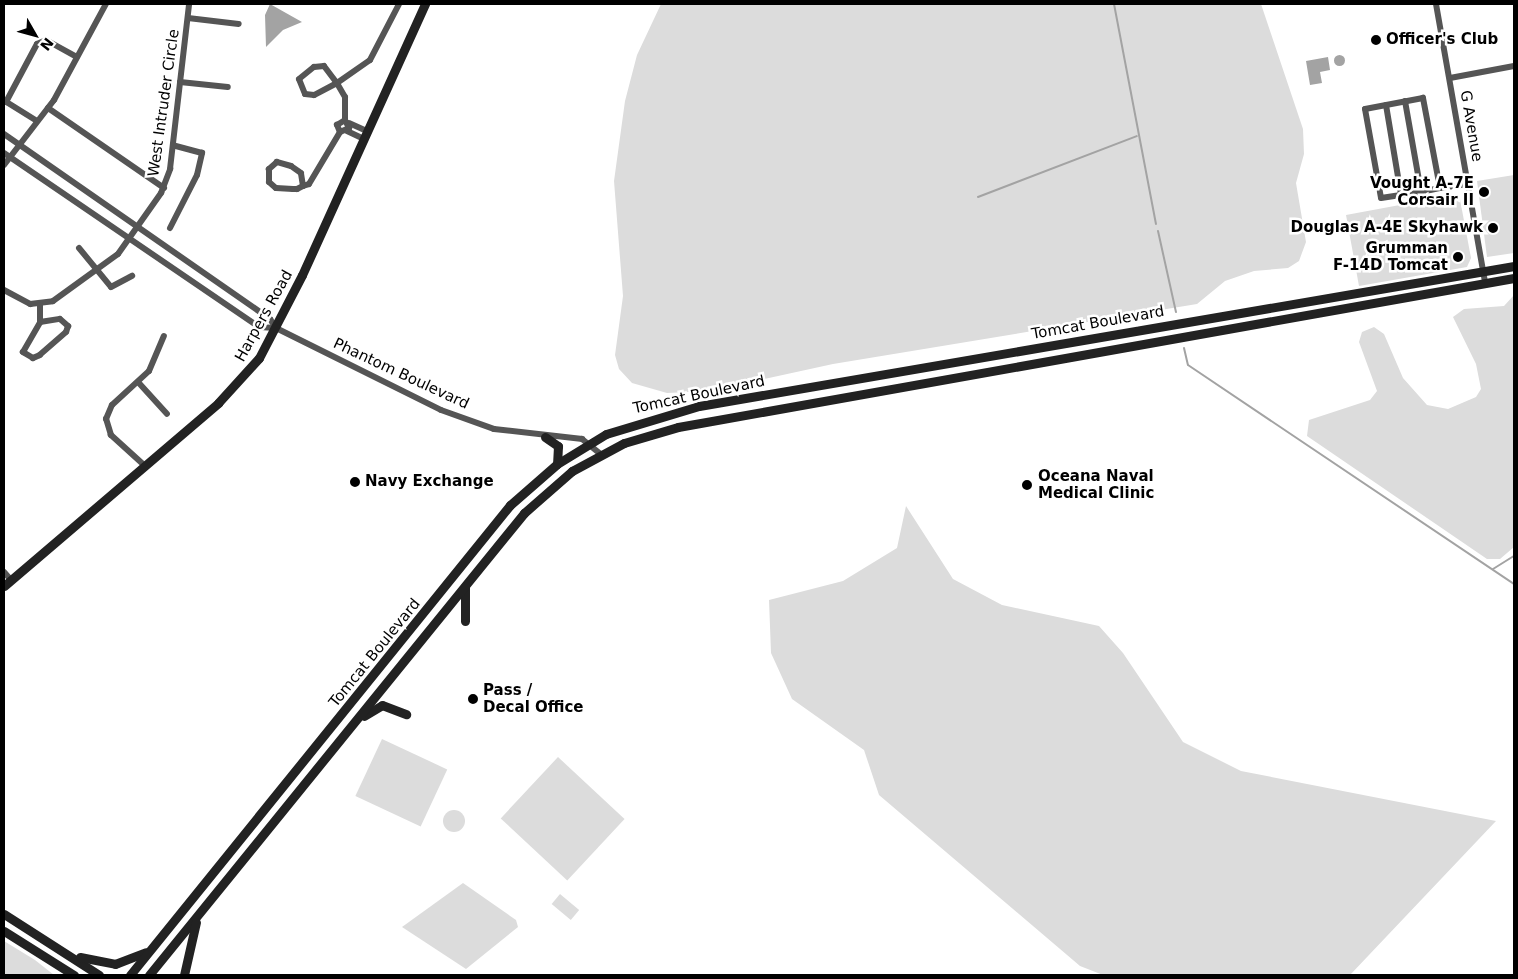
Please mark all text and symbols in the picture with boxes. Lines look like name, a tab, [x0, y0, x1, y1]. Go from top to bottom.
north arrow	[10, 10, 60, 60]
street label: West Intruder Circle	[145, 28, 183, 178]
place label: Officer's Club	[1386, 31, 1498, 49]
marker: Officer's Club	[1370, 34, 1382, 46]
text: N	[37, 35, 57, 54]
street label: G Avenue	[1456, 89, 1486, 163]
place label: Vought A-7E Corsair II	[1370, 174, 1474, 209]
marker: Vought A-7E Corsair II	[1478, 186, 1490, 198]
place label: Douglas A-4E Skyhawk	[1290, 219, 1483, 237]
marker: Douglas A-4E Skyhawk	[1487, 222, 1499, 234]
place label: Grumman F-14D Tomcat	[1333, 239, 1448, 274]
marker: Grumman F-14D Tomcat	[1452, 251, 1464, 263]
street label: Harpers Road	[231, 267, 297, 365]
street label: Tomcat Boulevard	[1030, 302, 1166, 344]
street label: Phantom Boulevard	[330, 335, 472, 413]
street label: Tomcat Boulevard	[631, 372, 767, 418]
place label: Oceana Naval Medical Clinic	[1038, 467, 1154, 502]
place label: Navy Exchange	[365, 473, 494, 491]
marker: Navy Exchange	[349, 476, 361, 488]
marker: Oceana Naval Medical Clinic	[1020, 478, 1034, 492]
street label: Tomcat Boulevard	[326, 595, 424, 711]
place label: Pass / Decal Office	[483, 681, 584, 716]
marker: Pass / Decal Office	[467, 693, 479, 705]

